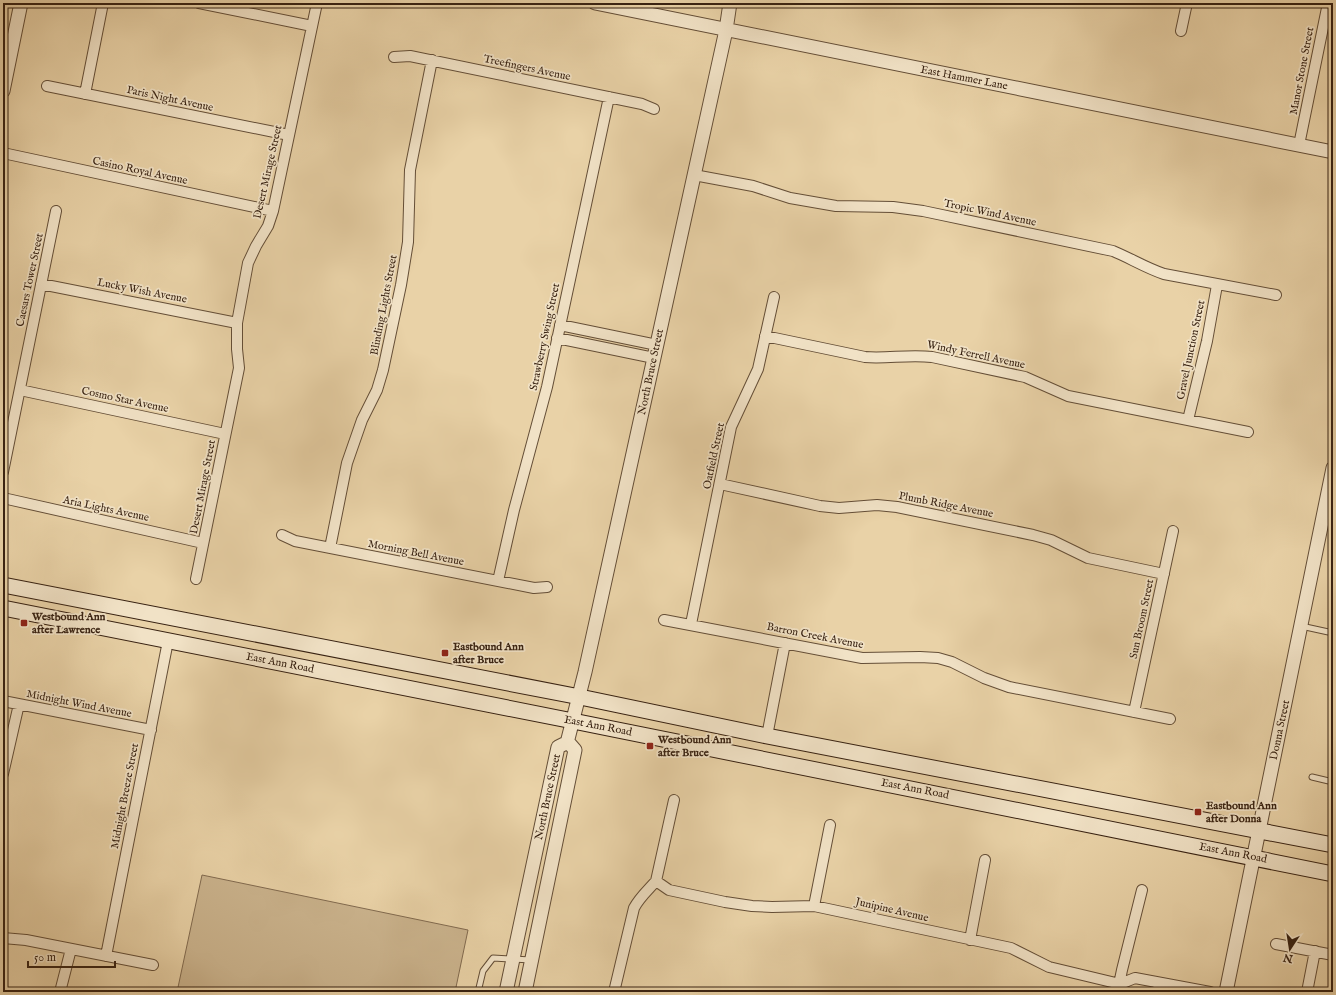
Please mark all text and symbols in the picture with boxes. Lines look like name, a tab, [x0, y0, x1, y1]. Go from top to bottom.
street label: Manor Stone Street	[1287, 26, 1317, 116]
street label: Treefingers Avenue	[482, 52, 572, 84]
street label: East Hammer Lane	[919, 63, 1009, 93]
street label: Paris Night Avenue	[125, 83, 215, 115]
street label: Desert Mirage Street	[250, 124, 286, 220]
street label: Casino Royal Avenue	[91, 154, 189, 188]
street label: Tropic Wind Avenue	[942, 196, 1038, 230]
street label: Caesars Tower Street	[13, 232, 47, 328]
street label: Blinding Lights Street	[367, 253, 401, 356]
street label: Lucky Wish Avenue	[96, 275, 188, 307]
street label: Strawberry Swing Street	[527, 282, 563, 392]
street label: Gravel Junction Street	[1174, 299, 1208, 401]
street label: North Bruce Street	[635, 327, 667, 416]
street label: Windy Ferrell Avenue	[926, 338, 1026, 372]
street label: Cosmo Star Avenue	[80, 384, 170, 416]
street label: Oatfield Street	[700, 421, 728, 491]
street label: Desert Mirage Street	[187, 438, 219, 535]
street label: Plumb Ridge Avenue	[898, 489, 994, 521]
street label: Aria Lights Avenue	[61, 493, 150, 525]
street label: Morning Bell Avenue	[367, 537, 465, 569]
street label: Sun Broom Street	[1127, 578, 1157, 660]
place label: Westbound Ann after Lawrence	[31, 610, 106, 637]
marker: Westbound Ann after Lawrence	[19, 618, 29, 628]
street label: Barron Creek Avenue	[766, 620, 864, 652]
place label: Eastbound Ann after Bruce	[453, 640, 524, 667]
marker: Eastbound Ann after Bruce	[440, 648, 450, 658]
street label: East Ann Road	[245, 650, 315, 676]
street label: Midnight Wind Avenue	[25, 687, 133, 721]
street label: Donna Street	[1267, 699, 1293, 761]
street label: East Ann Road	[563, 713, 633, 739]
place label: Westbound Ann after Bruce	[657, 733, 732, 760]
marker: Westbound Ann after Bruce	[645, 741, 655, 751]
street label: Midnight Breeze Street	[108, 742, 142, 850]
street label: North Bruce Street	[532, 752, 564, 841]
street label: East Ann Road	[880, 776, 950, 802]
place label: Eastbound Ann after Donna	[1206, 799, 1277, 826]
marker: Eastbound Ann after Donna	[1193, 807, 1203, 817]
street label: East Ann Road	[1198, 840, 1268, 866]
street label: Junipine Avenue	[852, 894, 930, 925]
north arrow	[1270, 929, 1310, 969]
scale bar	[28, 943, 115, 969]
text: 50 m	[34, 950, 56, 965]
text: N	[1282, 950, 1295, 966]

